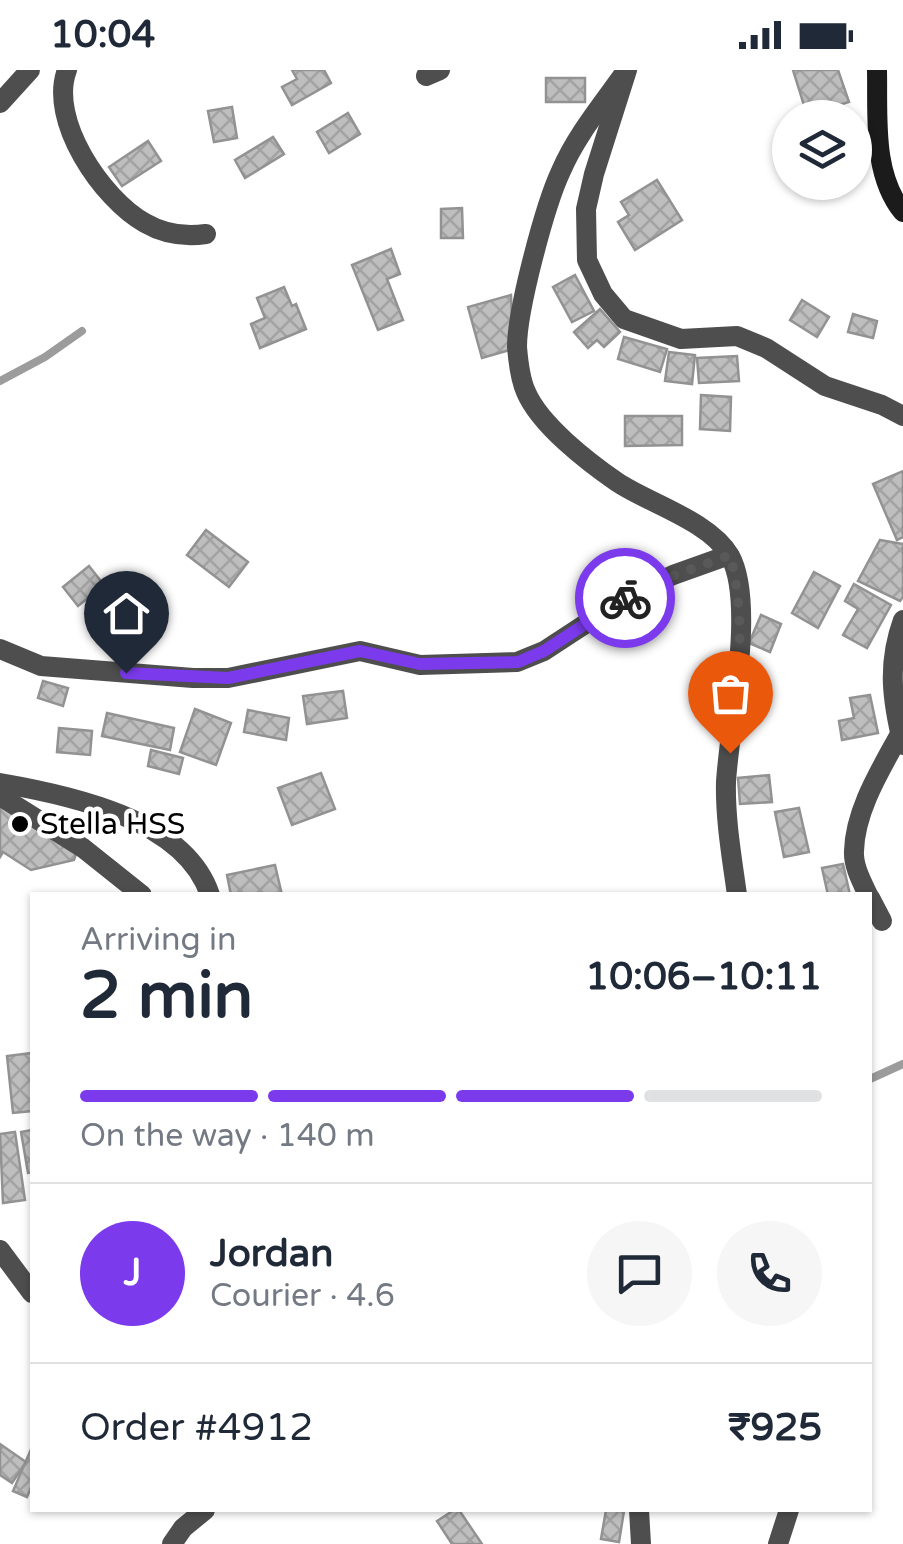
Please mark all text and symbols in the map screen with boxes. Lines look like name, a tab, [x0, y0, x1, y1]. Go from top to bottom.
text: 10:04	[50, 12, 155, 58]
map controls	[772, 100, 872, 200]
button: layers	[772, 100, 872, 200]
courier	[575, 548, 675, 648]
pin	[84, 571, 169, 674]
icon: bike	[598, 571, 653, 626]
icon: home	[99, 586, 154, 641]
pin	[688, 651, 773, 754]
icon: bag	[703, 666, 758, 721]
place label: Stella HSS	[40, 806, 185, 843]
marker: Stella HSS	[9, 813, 31, 835]
text: Arriving in	[80, 921, 237, 959]
text: 10:06–10:11	[585, 954, 822, 1000]
text: 2 min	[80, 957, 253, 1036]
text: On the way · 140 m	[80, 1117, 375, 1155]
button: chat	[587, 1221, 692, 1326]
button: phone	[717, 1221, 822, 1326]
text: Jordan	[210, 1231, 333, 1277]
text: J	[124, 1250, 141, 1296]
text: Courier · 4.6	[210, 1277, 395, 1315]
text: Order #4912	[80, 1405, 313, 1451]
text: ₹925	[728, 1405, 822, 1451]

